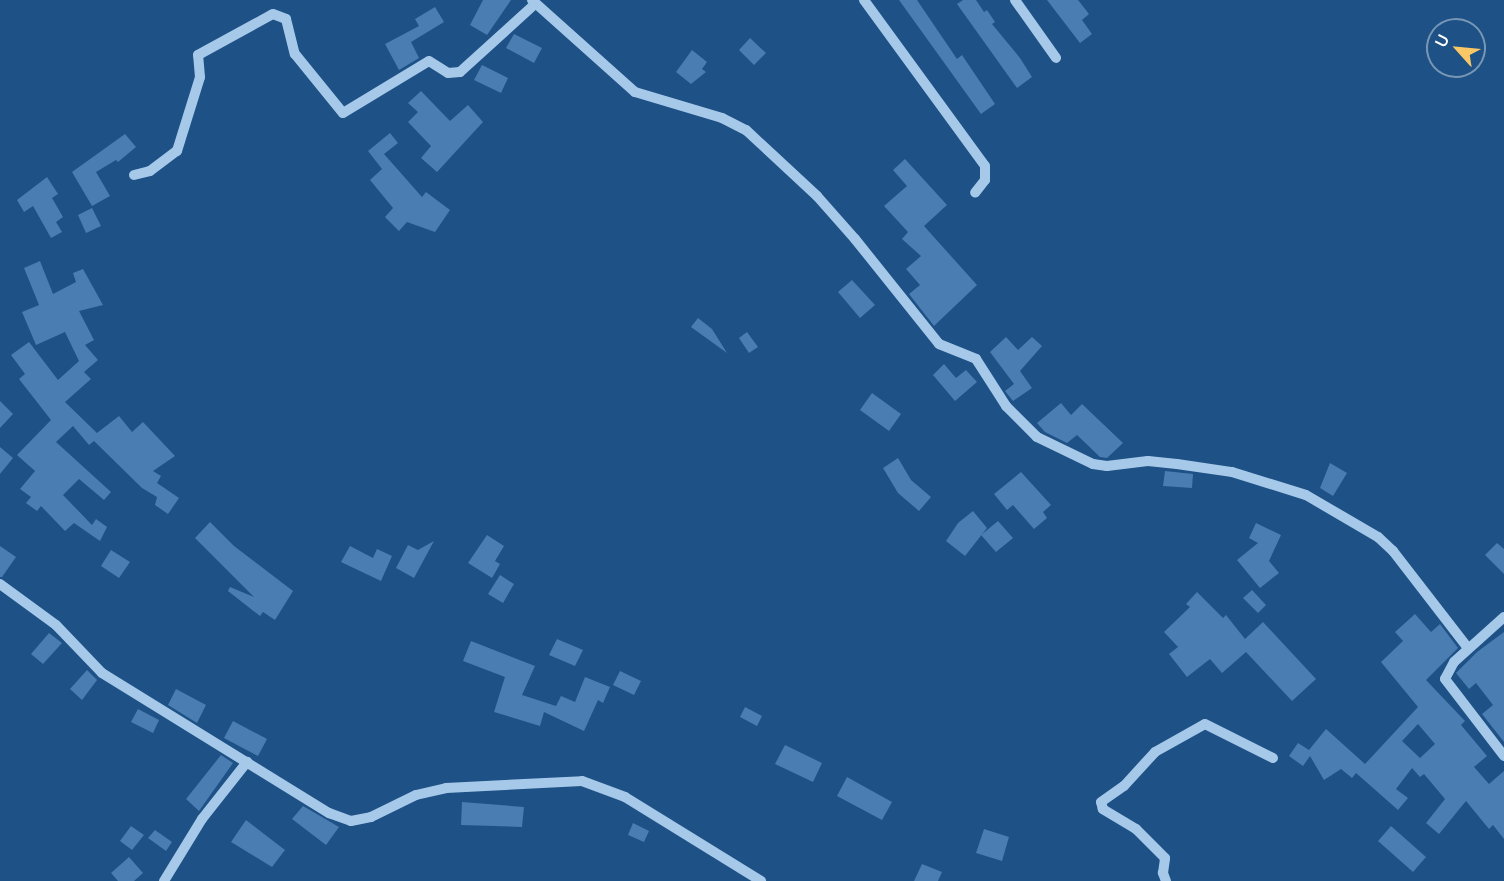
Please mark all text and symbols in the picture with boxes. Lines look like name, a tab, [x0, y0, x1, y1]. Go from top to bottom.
north arrow	[1426, 18, 1486, 78]
text: U	[1429, 31, 1454, 51]

